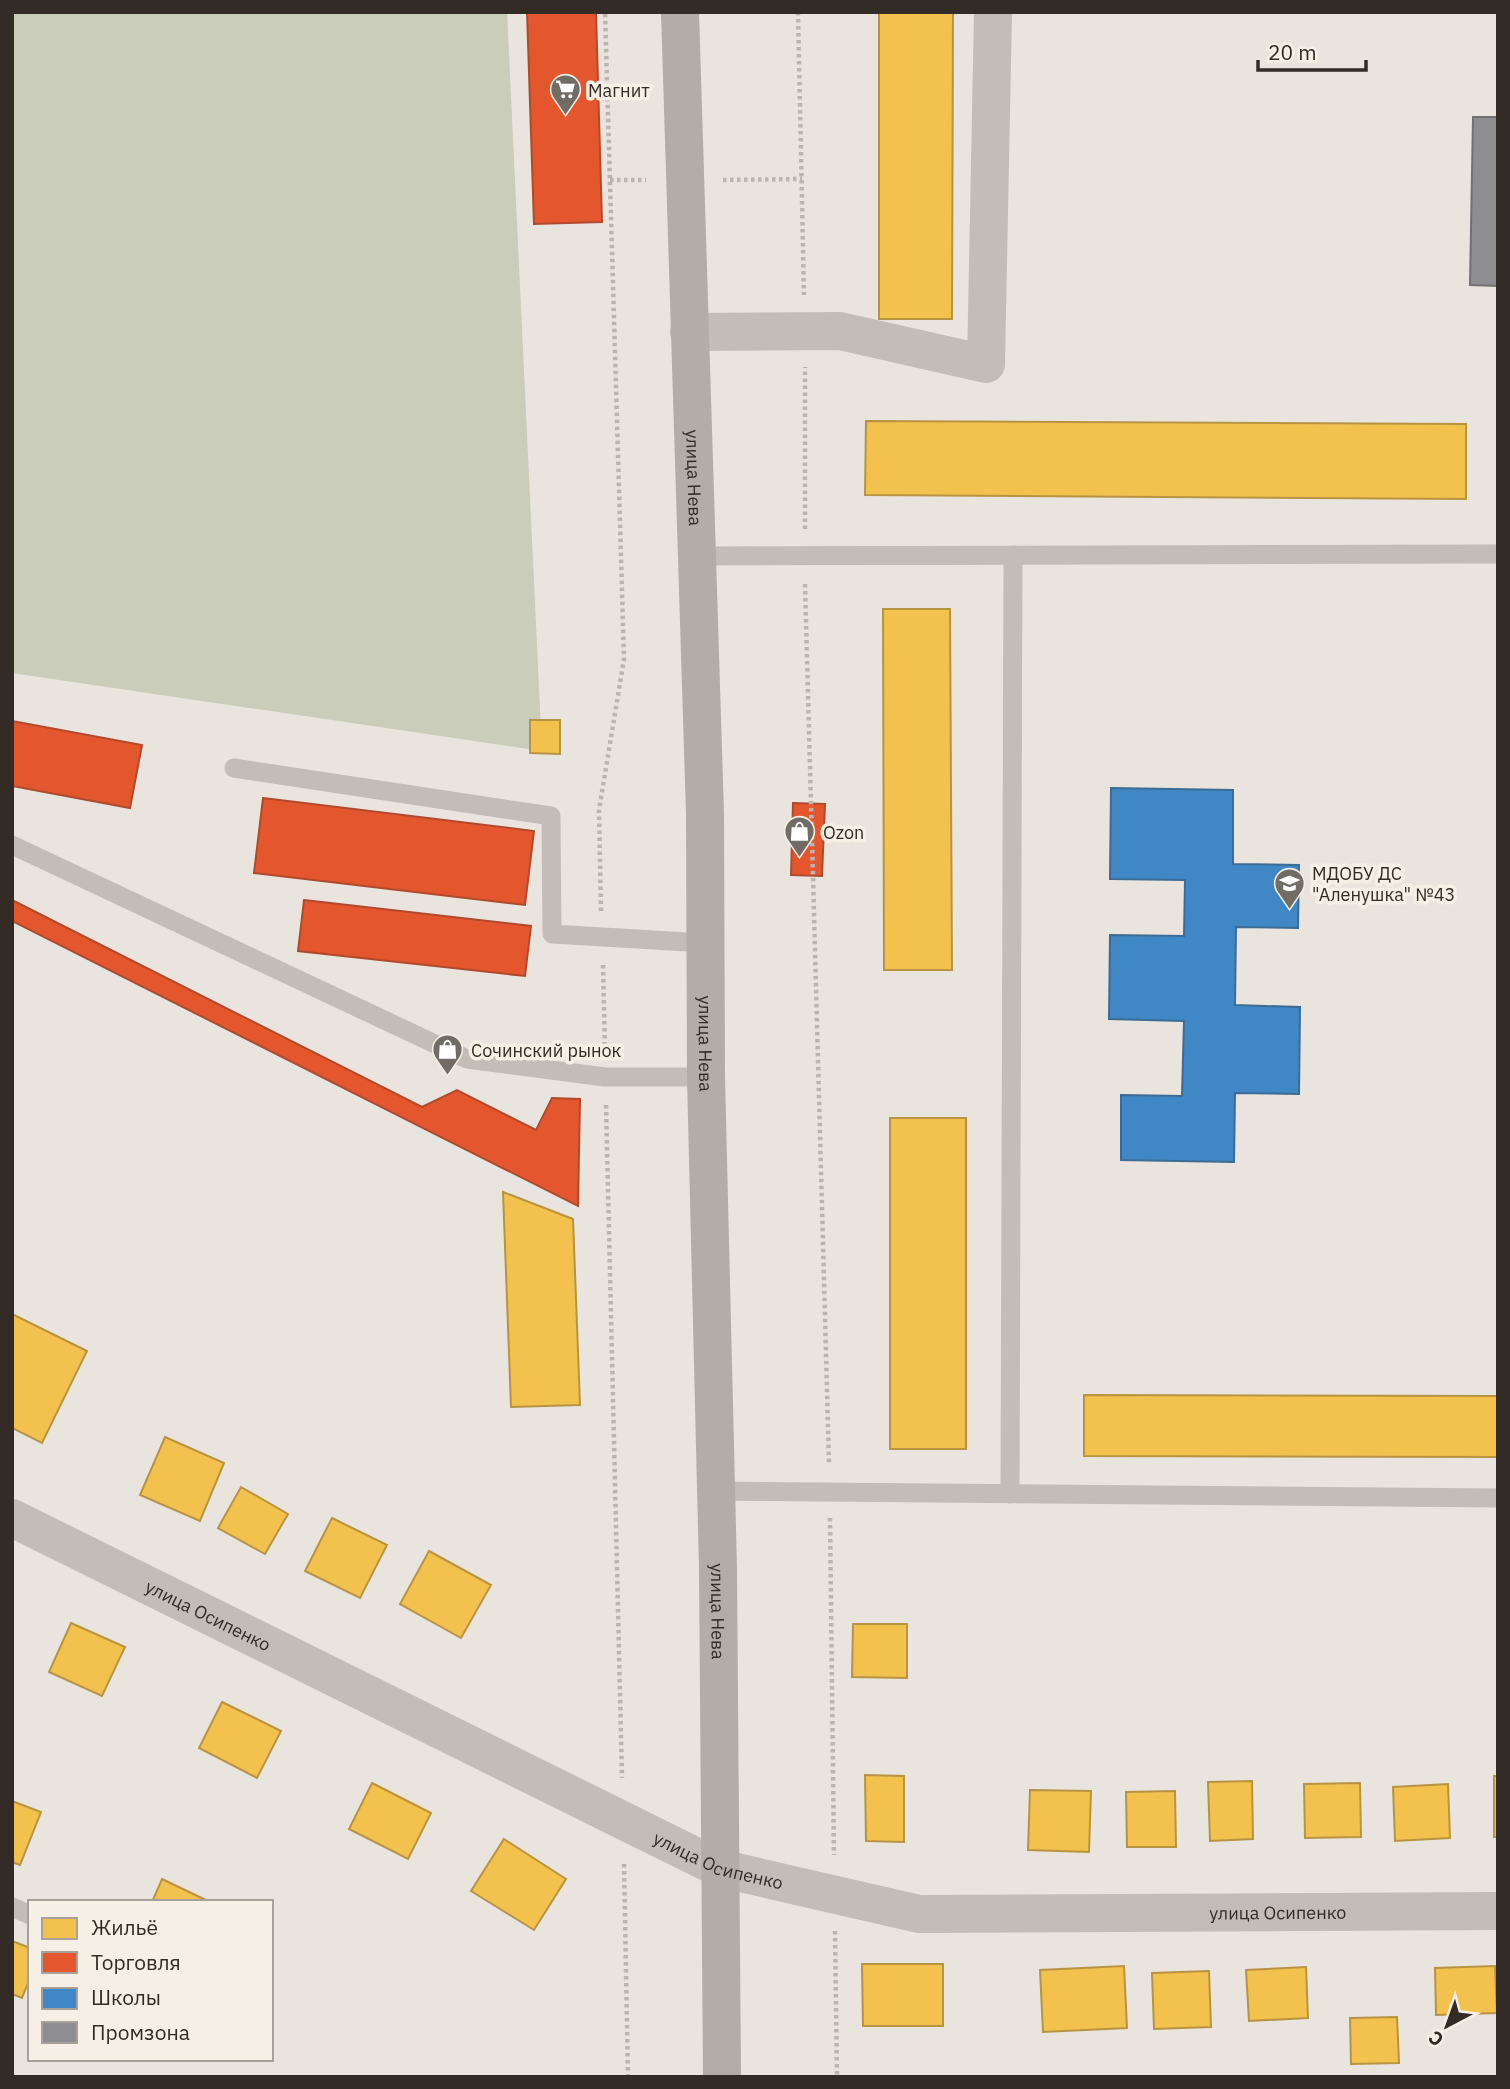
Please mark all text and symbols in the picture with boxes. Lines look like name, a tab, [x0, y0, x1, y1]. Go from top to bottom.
scale bar	[1258, 28, 1366, 72]
text: 20 m	[1268, 38, 1317, 66]
supermarket icon: Магнит	[548, 73, 582, 117]
place label: Магнит	[588, 79, 650, 102]
street label: улица Нева	[682, 429, 708, 527]
shop icon: Ozon	[783, 815, 817, 859]
place label: Ozon	[823, 821, 864, 844]
place label: МДОБУ ДС "Аленушка" №43	[1312, 862, 1455, 906]
school or university icon: МДОБУ ДС "Аленушка" №43	[1272, 866, 1306, 910]
street label: улица Нева	[694, 995, 718, 1092]
shop icon: Сочинский рынок	[431, 1033, 465, 1077]
place label: Сочинский рынок	[471, 1039, 622, 1062]
street label: улица Нева	[706, 1563, 730, 1660]
street label: улица Осипенко	[142, 1574, 275, 1656]
street label: улица Осипенко	[650, 1826, 786, 1894]
legend	[28, 1900, 273, 2061]
street label: улица Осипенко	[1209, 1900, 1346, 1924]
text: Жильё	[91, 1913, 158, 1941]
text: Торговля	[91, 1948, 181, 1976]
text: Школы	[91, 1983, 161, 2011]
north arrow	[1412, 1991, 1482, 2061]
text: Промзона	[91, 2018, 190, 2046]
text: С	[1423, 2026, 1448, 2052]

